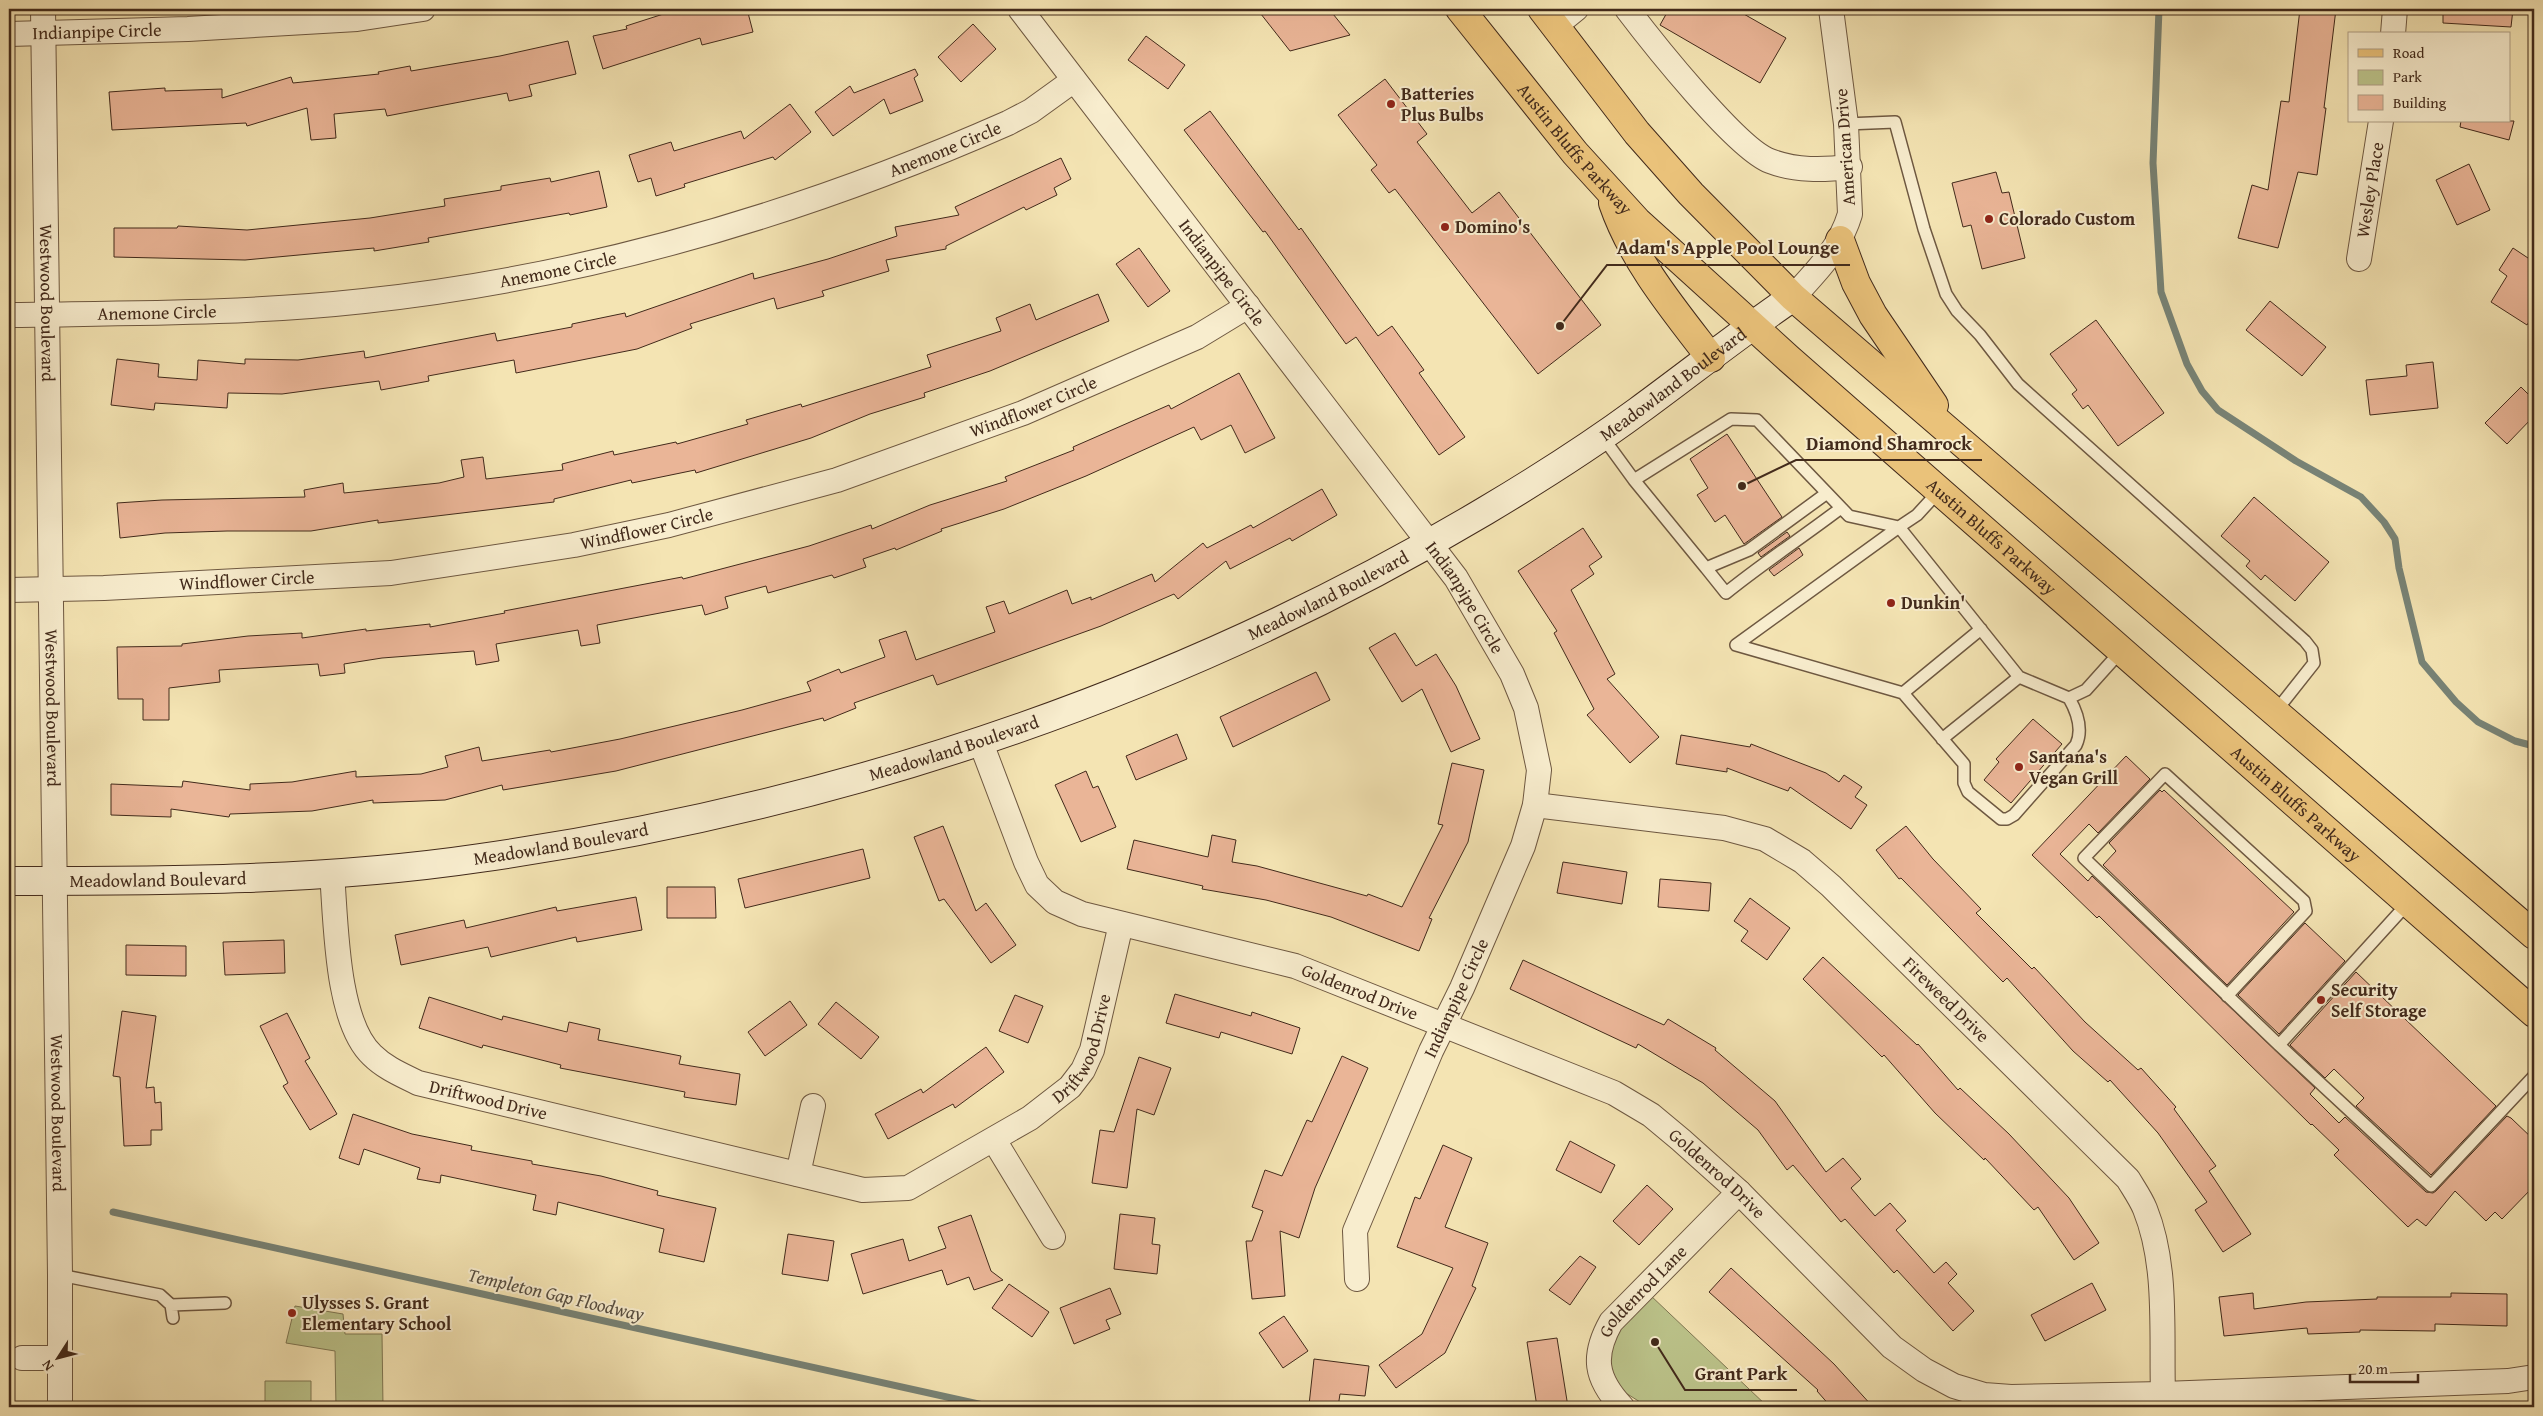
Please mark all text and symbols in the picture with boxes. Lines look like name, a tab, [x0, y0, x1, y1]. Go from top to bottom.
street label: Indianpipe Circle	[32, 16, 162, 46]
legend	[2348, 32, 2510, 122]
text: Road	[2393, 42, 2424, 63]
text: Park	[2393, 66, 2422, 87]
street label: Austin Bluffs Parkway	[1511, 77, 1639, 221]
place label: Batteries Plus Bulbs	[1401, 80, 1484, 128]
street label: American Drive	[1827, 87, 1862, 207]
text: Building	[2393, 92, 2447, 113]
marker: Batteries Plus Bulbs	[1385, 98, 1397, 110]
street label: Anemone Circle	[885, 114, 1005, 184]
street label: Wesley Place	[2349, 140, 2390, 240]
place label: Colorado Custom	[1999, 205, 2136, 232]
street label: Indianpipe Circle	[1172, 213, 1272, 332]
place label: Domino's	[1455, 213, 1531, 240]
marker: Colorado Custom	[1983, 213, 1995, 225]
marker: Domino's	[1439, 221, 1451, 233]
street label: Westwood Boulevard	[33, 224, 62, 382]
callout: Adam's Apple Pool Lounge	[1607, 231, 1850, 265]
text: Adam's Apple Pool Lounge	[1617, 233, 1839, 261]
street label: Anemone Circle	[497, 244, 619, 294]
street label: Anemone Circle	[97, 297, 217, 327]
street label: Meadowland Boulevard	[1594, 320, 1752, 447]
street label: Windflower Circle	[966, 368, 1101, 444]
callout: Diamond Shamrock	[1796, 426, 1982, 460]
text: Diamond Shamrock	[1806, 429, 1972, 457]
street label: Austin Bluffs Parkway	[1921, 471, 2063, 601]
street label: Windflower Circle	[578, 500, 716, 556]
street label: Indianpipe Circle	[1419, 535, 1511, 659]
street label: Meadowland Boulevard	[1243, 543, 1414, 647]
street label: Windflower Circle	[178, 563, 315, 597]
place label: Dunkin'	[1901, 589, 1965, 616]
marker: Dunkin'	[1885, 597, 1897, 609]
street label: Westwood Boulevard	[38, 629, 67, 787]
street label: Meadowland Boulevard	[866, 708, 1043, 788]
street label: Austin Bluffs Parkway	[2225, 739, 2367, 868]
place label: Santana's Vegan Grill	[2029, 743, 2119, 791]
marker: Santana's Vegan Grill	[2013, 761, 2025, 773]
street label: Meadowland Boulevard	[472, 815, 651, 872]
street label: Meadowland Boulevard	[69, 864, 247, 894]
street label: Indianpipe Circle	[1416, 934, 1495, 1062]
street label: Fireweed Drive	[1897, 950, 1996, 1049]
street label: Goldenrod Drive	[1298, 956, 1422, 1027]
place label: Security Self Storage	[2331, 976, 2427, 1024]
street label: Driftwood Drive	[1046, 991, 1117, 1109]
marker: Security Self Storage	[2315, 994, 2327, 1006]
street label: Westwood Boulevard	[44, 1034, 73, 1192]
street label: Driftwood Drive	[427, 1072, 550, 1127]
street label: Goldenrod Drive	[1663, 1121, 1772, 1225]
street label: Goldenrod Lane	[1591, 1238, 1693, 1341]
water label: Templeton Gap Floodway	[465, 1260, 647, 1328]
place label: Ulysses S. Grant Elementary School	[302, 1289, 452, 1337]
marker: Ulysses S. Grant Elementary School	[286, 1307, 298, 1319]
north arrow	[32, 1334, 82, 1384]
scale bar	[2350, 1351, 2418, 1383]
text: N	[36, 1355, 58, 1375]
callout: Grant Park	[1685, 1356, 1797, 1390]
text: 20 m	[2358, 1358, 2389, 1379]
text: Grant Park	[1695, 1359, 1788, 1387]

